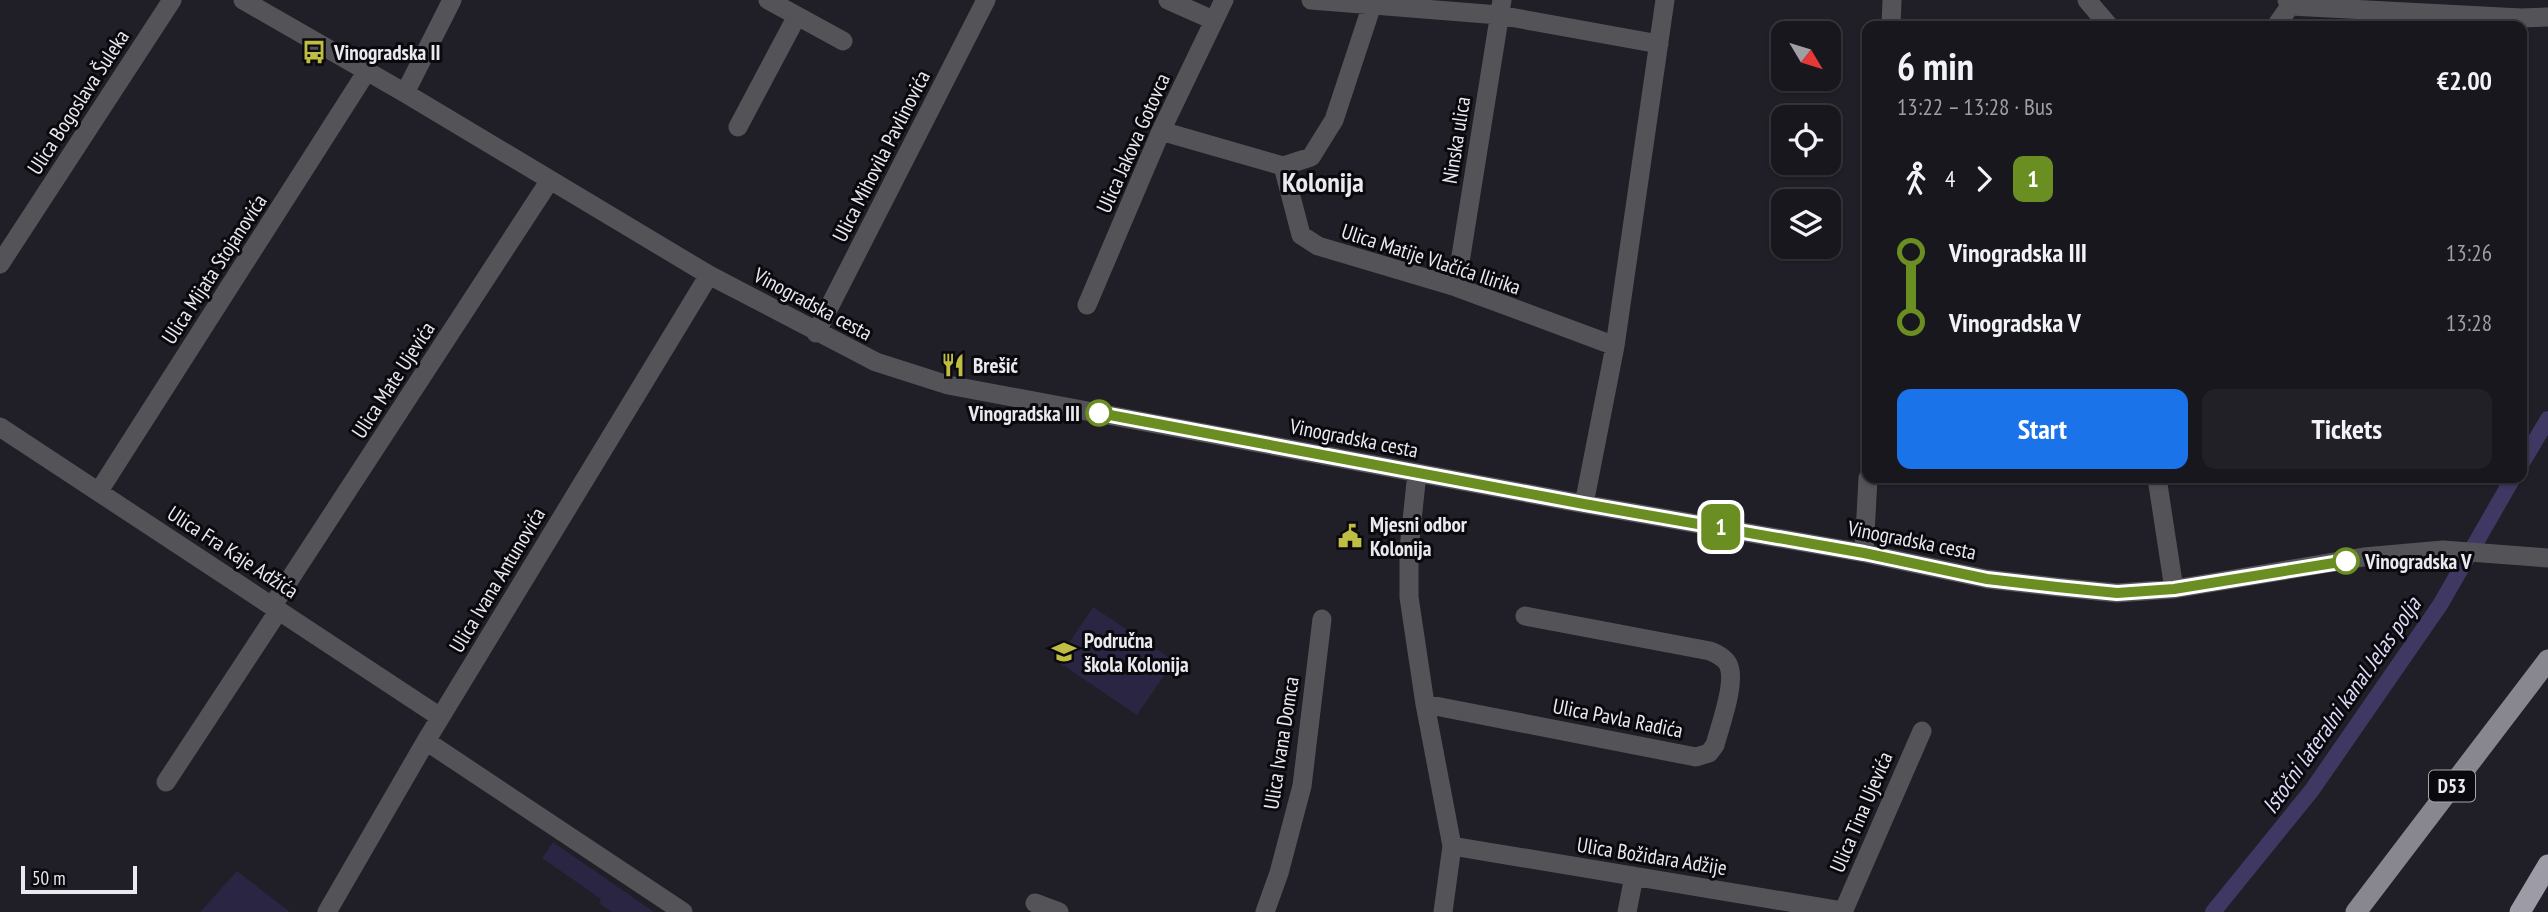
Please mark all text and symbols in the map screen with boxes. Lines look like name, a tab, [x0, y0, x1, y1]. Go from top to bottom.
north arrow	[1771, 21, 1841, 91]
map controls	[1771, 21, 1841, 259]
street label: Ulica Bogoslava Šuleka	[21, 24, 135, 180]
bus stop icon: Vinogradska II	[300, 38, 328, 66]
place label: Vinogradska II	[333, 39, 441, 66]
text: 6 min	[1897, 41, 1974, 90]
text: €2.00	[2437, 64, 2492, 97]
street label: Ulica Mihovila Pavlinovića	[826, 66, 936, 246]
street label: Ulica Jakova Gotovca	[1090, 69, 1176, 217]
text: 13:22 – 13:28 · Bus	[1897, 92, 2053, 121]
street label: Ninska ulica	[1436, 95, 1476, 185]
button: locate	[1771, 105, 1841, 175]
icon: walk	[1897, 160, 1935, 198]
icon: forward	[1965, 160, 2003, 198]
district label: Kolonija	[1282, 163, 1364, 200]
text: 1	[2027, 163, 2039, 194]
text: 4	[1945, 164, 1955, 193]
street label: Ulica Mijata Stojanovića	[155, 189, 273, 349]
button: layers	[1771, 189, 1841, 259]
street label: Ulica Matije Vlačića Ilirika	[1338, 217, 1524, 301]
text: Vinogradska III	[1949, 236, 2087, 269]
text: 13:26	[2446, 238, 2492, 267]
street label: Vinogradska cesta	[748, 261, 877, 346]
text: Vinogradska V	[1949, 306, 2081, 339]
text: 13:28	[2446, 308, 2492, 337]
street label: Ulica Mate Ujevića	[345, 317, 441, 443]
restaurant icon: Brešić	[939, 351, 967, 379]
place label: Brešić	[973, 352, 1019, 379]
button: Start	[1897, 389, 2188, 469]
button: Tickets	[2202, 389, 2492, 469]
place label: Vinogradska III	[967, 400, 1080, 427]
marker: Vinogradska III	[1086, 400, 1112, 426]
street label: Vinogradska cesta	[1287, 412, 1420, 464]
street label: Ulica Fra Kaje Adžića	[163, 500, 303, 604]
street label: Ulica Ivana Antunovića	[443, 503, 551, 657]
line badge: 1	[1698, 504, 1744, 550]
place label: Mjesni odbor Kolonija	[1370, 511, 1468, 562]
text: 1	[1715, 511, 1727, 542]
street label: Vinogradska cesta	[1845, 514, 1978, 566]
public building icon: Mjesni odbor Kolonija	[1336, 522, 1364, 550]
marker: Vinogradska V	[2333, 548, 2359, 574]
place label: Vinogradska V	[2364, 548, 2472, 575]
water label: Istočni lateralni kanal Jelas polja	[2255, 590, 2428, 819]
place label: Područna škola Kolonija	[1084, 627, 1189, 678]
school or university icon: Područna škola Kolonija	[1050, 638, 1078, 666]
street label: Ulica Ivana Domca	[1257, 675, 1305, 811]
street label: Ulica Pavla Radića	[1551, 692, 1685, 744]
street label: Ulica Tina Ujevića	[1823, 748, 1899, 876]
road number: D53	[2429, 771, 2475, 802]
street label: Ulica Božidara Adžije	[1575, 831, 1729, 881]
scale bar	[21, 863, 136, 895]
text: 50 m	[32, 866, 66, 890]

